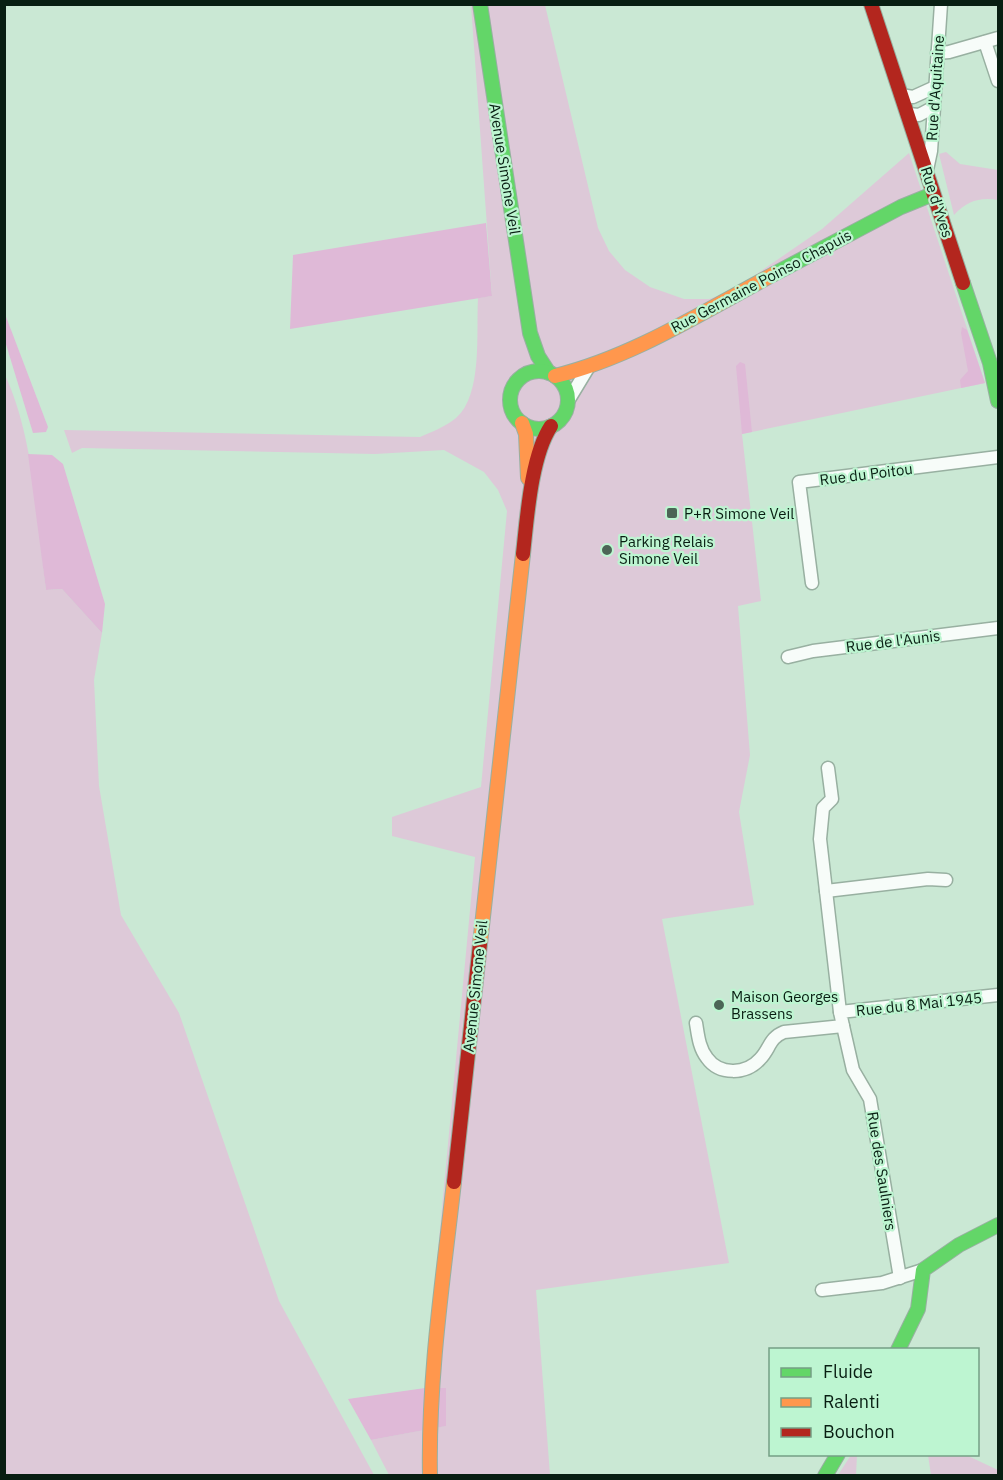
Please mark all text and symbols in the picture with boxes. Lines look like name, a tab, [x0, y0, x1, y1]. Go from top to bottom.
street label: Rue d'Aquitaine	[922, 35, 948, 141]
street label: Avenue Simone Veil	[485, 102, 525, 236]
street label: Rue d'Yves	[917, 164, 957, 240]
street label: Rue Germaine Poinso Chapuis	[667, 225, 855, 337]
street label: Rue du Poitou	[818, 459, 914, 489]
place label: P+R Simone Veil	[684, 504, 794, 523]
marker: P+R Simone Veil	[665, 506, 679, 520]
place label: Parking Relais Simone Veil	[619, 532, 714, 568]
marker: Parking Relais Simone Veil	[600, 543, 614, 557]
street label: Rue de l'Aunis	[845, 626, 941, 656]
street label: Avenue Simone Veil	[459, 919, 491, 1053]
place label: Maison Georges Brassens	[731, 987, 838, 1023]
street label: Rue du 8 Mai 1945	[855, 988, 983, 1020]
marker: Maison Georges Brassens	[712, 998, 726, 1012]
street label: Rue des Saulniers	[863, 1110, 901, 1232]
legend	[769, 1348, 979, 1456]
text: Fluide	[823, 1360, 873, 1383]
text: Ralenti	[823, 1390, 880, 1413]
text: Bouchon	[823, 1420, 895, 1443]

